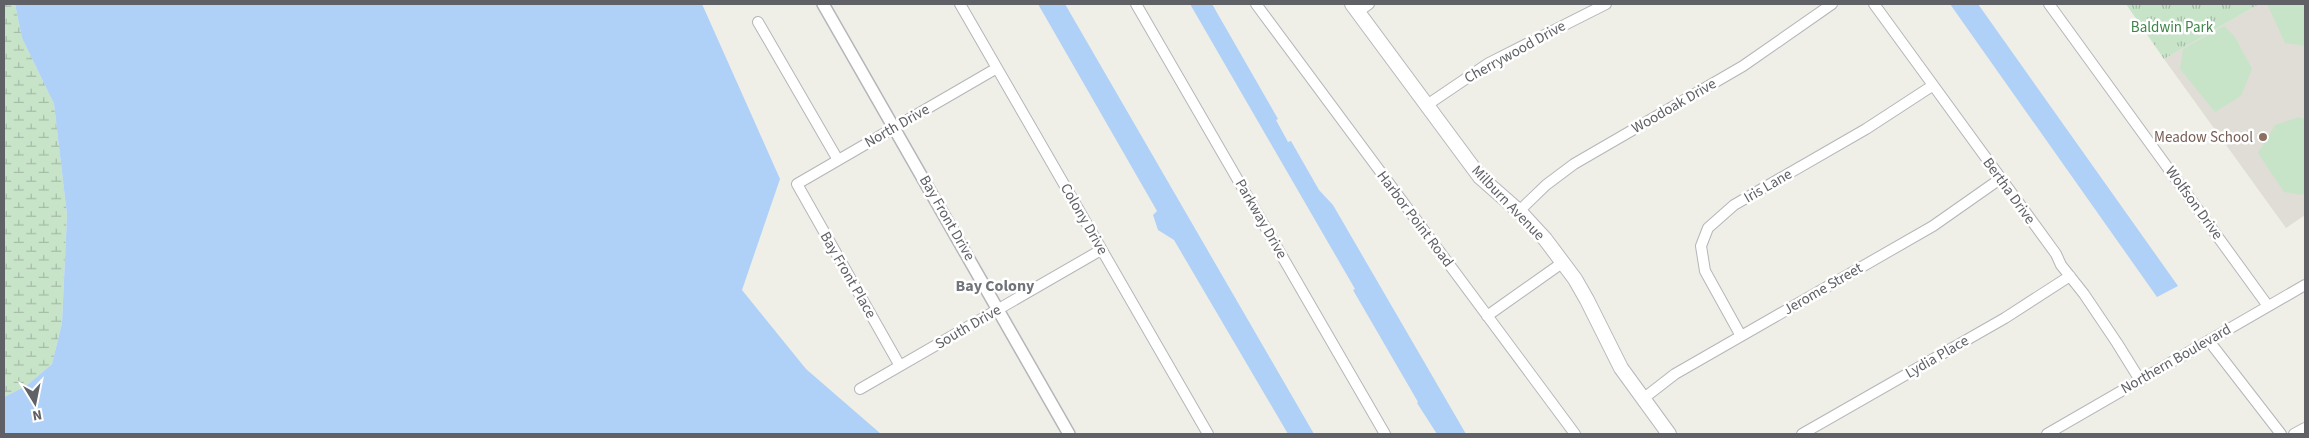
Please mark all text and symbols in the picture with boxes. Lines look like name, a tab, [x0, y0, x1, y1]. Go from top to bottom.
street label: Cherrywood Drive	[1461, 15, 1569, 89]
park label: Baldwin Park	[2131, 17, 2214, 38]
street label: Woodoak Drive	[1628, 73, 1720, 139]
street label: North Drive	[861, 99, 933, 153]
place label: Meadow School	[2154, 127, 2253, 148]
marker: Meadow School	[2257, 131, 2269, 143]
street label: Bertha Drive	[1978, 153, 2040, 229]
street label: Milburn Avenue	[1467, 161, 1549, 245]
street label: Wolfson Drive	[2160, 162, 2228, 244]
street label: Iris Lane	[1740, 164, 1796, 208]
street label: Harbor Point Road	[1372, 167, 1458, 271]
street label: Bay Front Drive	[914, 171, 980, 265]
street label: Parkway Drive	[1230, 175, 1292, 263]
street label: Colony Drive	[1055, 179, 1113, 259]
street label: Bay Front Place	[815, 228, 881, 322]
street label: Jerome Street	[1780, 258, 1866, 320]
district label: Bay Colony	[956, 275, 1035, 297]
street label: South Drive	[931, 300, 1005, 354]
street label: Northern Boulevard	[2117, 319, 2235, 399]
street label: Lydia Place	[1901, 330, 1973, 384]
north arrow	[10, 378, 60, 428]
text: N	[31, 404, 43, 425]

